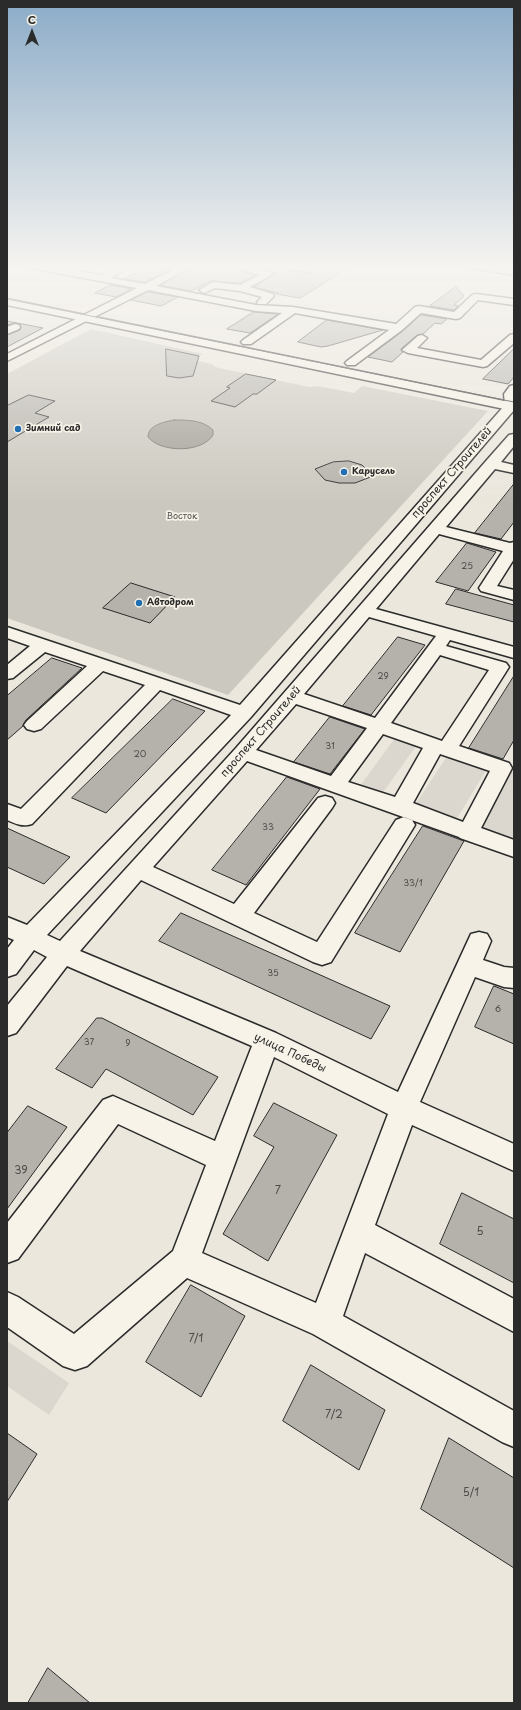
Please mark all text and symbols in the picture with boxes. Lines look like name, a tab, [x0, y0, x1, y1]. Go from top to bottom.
text: С	[28, 11, 36, 28]
north arrow	[12, 12, 52, 52]
marker: Зимний сад	[13, 424, 23, 434]
place label: Зимний сад	[26, 424, 80, 434]
street label: проспект Строителей	[409, 425, 495, 521]
marker: Карусель	[339, 467, 349, 477]
place label: Карусель	[352, 467, 395, 477]
park label: Восток	[167, 512, 197, 522]
house number: 25	[461, 562, 473, 572]
marker: Автодром	[134, 598, 144, 608]
place label: Автодром	[147, 598, 194, 608]
house number: 29	[377, 672, 389, 682]
street label: проспект Строителей	[218, 684, 304, 780]
house number: 31	[325, 742, 335, 752]
house number: 20	[134, 750, 146, 760]
house number: 33	[262, 823, 274, 833]
house number: 33/1	[403, 879, 423, 889]
house number: 35	[267, 969, 279, 979]
house number: 6	[495, 1005, 501, 1015]
street label: улица Победы	[252, 1031, 328, 1075]
house number: 37	[84, 1038, 94, 1048]
house number: 9	[125, 1039, 131, 1049]
house number: 39	[14, 1164, 28, 1178]
house number: 7	[275, 1184, 281, 1198]
house number: 5	[476, 1225, 484, 1239]
house number: 7/1	[188, 1332, 204, 1346]
house number: 7/2	[325, 1408, 343, 1422]
house number: 5/1	[463, 1486, 479, 1500]

